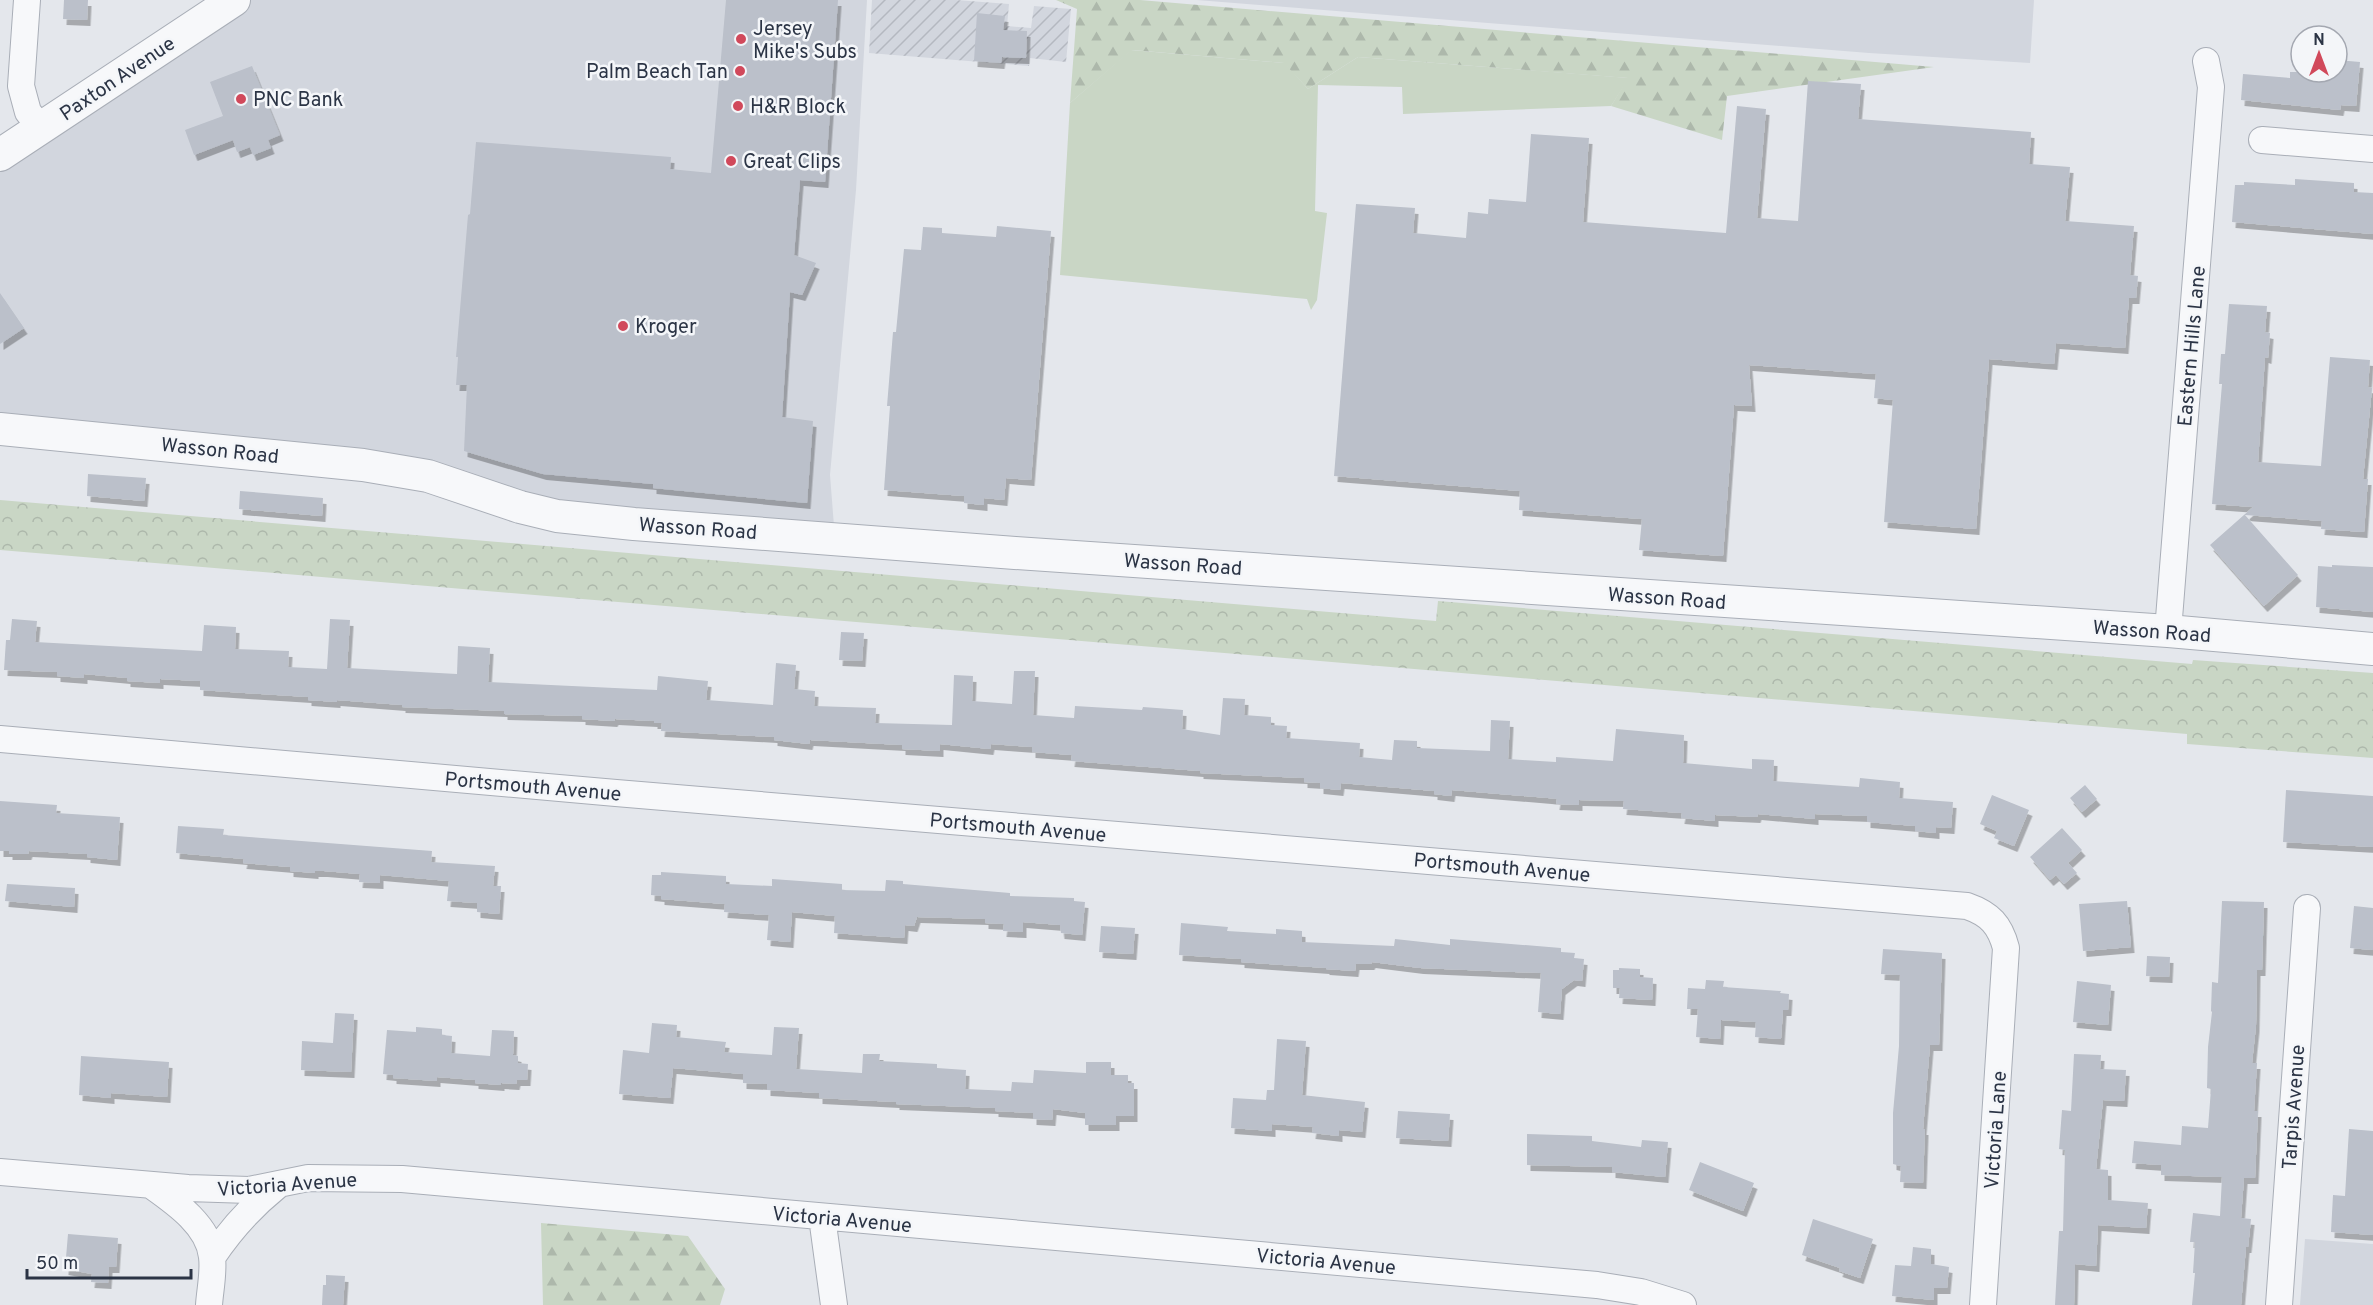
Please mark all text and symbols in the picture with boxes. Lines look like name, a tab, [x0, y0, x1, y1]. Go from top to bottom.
place label: Jersey Mike's Subs	[753, 17, 857, 66]
north arrow	[2289, 24, 2349, 84]
text: N	[2313, 31, 2325, 51]
street label: Paxton Avenue	[55, 32, 181, 128]
marker: Jersey Mike's Subs	[734, 32, 748, 46]
place label: Palm Beach Tan	[586, 60, 728, 86]
marker: Palm Beach Tan	[733, 64, 747, 78]
place label: PNC Bank	[253, 88, 343, 114]
marker: PNC Bank	[234, 92, 248, 106]
place label: H&R Block	[750, 95, 846, 121]
marker: H&R Block	[731, 99, 745, 113]
place label: Great Clips	[743, 150, 841, 176]
marker: Great Clips	[724, 154, 738, 168]
street label: Eastern Hills Lane	[2173, 265, 2213, 428]
place label: Kroger	[635, 315, 697, 341]
marker: Kroger	[616, 319, 630, 333]
street label: Wasson Road	[159, 433, 280, 471]
street label: Wasson Road	[638, 513, 758, 547]
street label: Wasson Road	[1123, 549, 1243, 583]
street label: Wasson Road	[1607, 583, 1727, 617]
street label: Wasson Road	[2092, 616, 2212, 650]
street label: Portsmouth Avenue	[443, 767, 622, 809]
street label: Portsmouth Avenue	[928, 808, 1107, 850]
street label: Portsmouth Avenue	[1412, 848, 1591, 890]
street label: Tarpis Avenue	[2278, 1044, 2312, 1171]
street label: Victoria Lane	[1980, 1070, 2014, 1190]
street label: Victoria Avenue	[216, 1168, 358, 1204]
street label: Victoria Avenue	[771, 1202, 913, 1240]
scale bar	[27, 1242, 190, 1280]
street label: Victoria Avenue	[1255, 1244, 1397, 1282]
text: 50 m	[36, 1253, 78, 1276]

